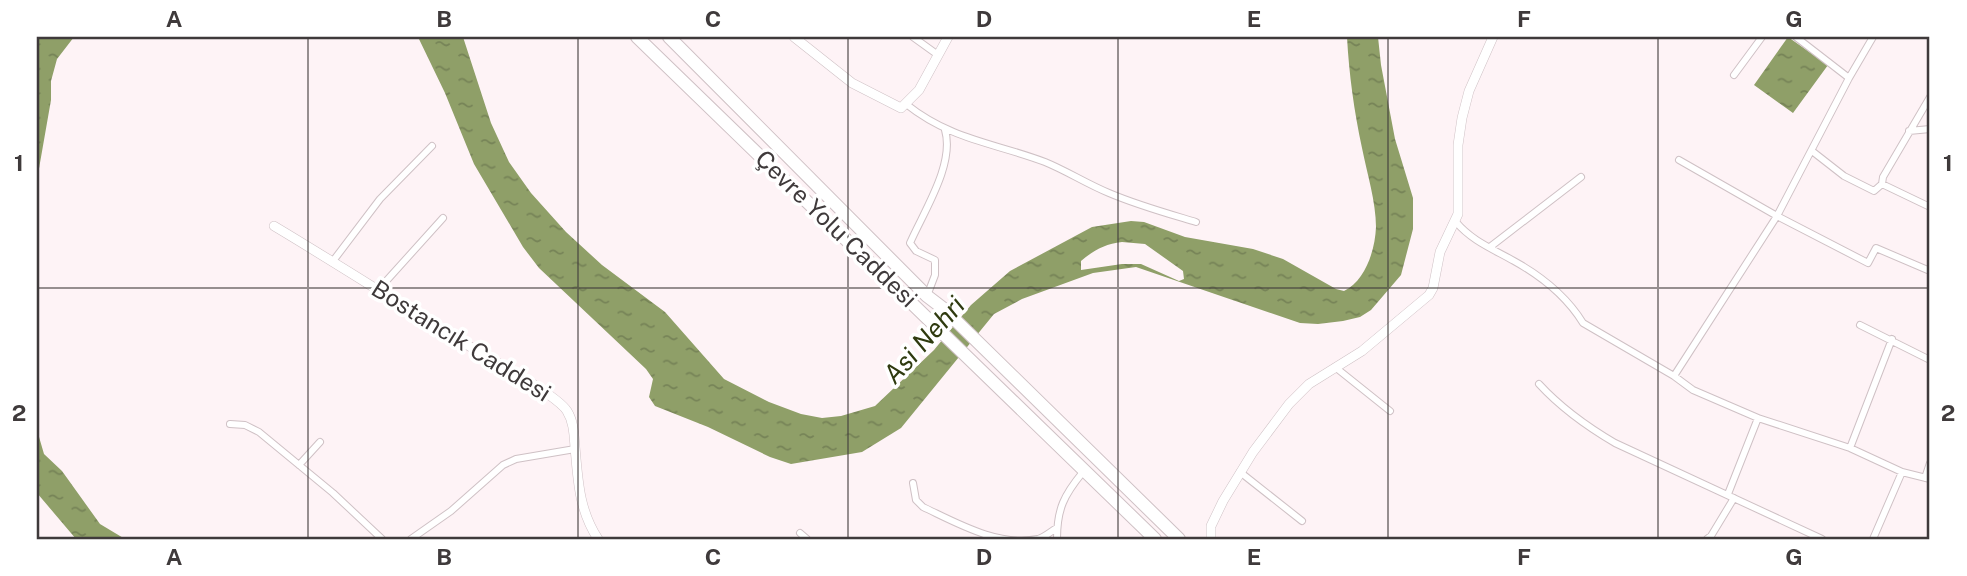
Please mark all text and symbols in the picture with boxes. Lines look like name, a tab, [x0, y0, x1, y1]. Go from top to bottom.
text: A	[166, 5, 183, 32]
text: B	[436, 5, 452, 32]
text: C	[705, 5, 721, 32]
text: D	[976, 5, 992, 32]
text: E	[1247, 5, 1261, 32]
text: F	[1517, 5, 1531, 32]
text: G	[1785, 5, 1803, 32]
street label: Çevre Yolu Caddesi	[750, 144, 923, 313]
text: 1	[14, 149, 24, 176]
text: 1	[1943, 149, 1953, 176]
street label: Bostancık Caddesi	[367, 274, 556, 407]
water label: Asi Nehri	[876, 289, 971, 390]
text: 2	[12, 399, 26, 426]
text: 2	[1941, 399, 1955, 426]
text: A	[166, 543, 183, 570]
text: B	[436, 543, 452, 570]
text: C	[705, 543, 721, 570]
text: D	[976, 543, 992, 570]
text: E	[1247, 543, 1261, 570]
text: F	[1517, 543, 1531, 570]
text: G	[1785, 543, 1803, 570]

